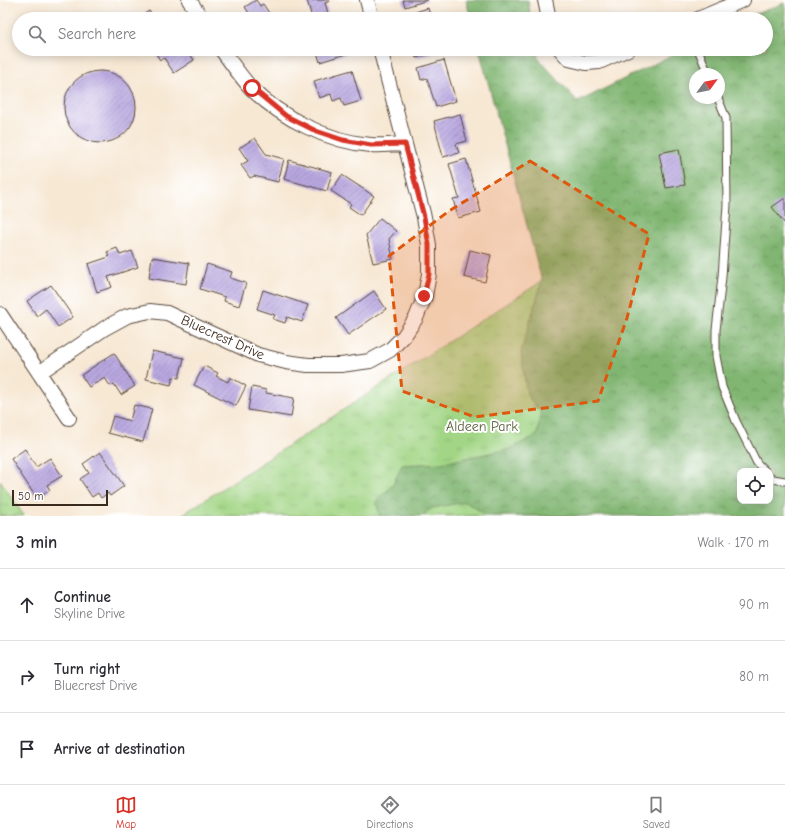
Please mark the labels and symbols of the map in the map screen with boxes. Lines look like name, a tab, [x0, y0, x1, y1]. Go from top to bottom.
north arrow	[689, 68, 725, 104]
route start	[243, 79, 261, 97]
route end	[415, 287, 433, 305]
street label: Bluecrest Drive	[178, 311, 267, 363]
park label: Aldeen Park	[446, 418, 518, 435]
scale bar	[12, 488, 108, 507]

